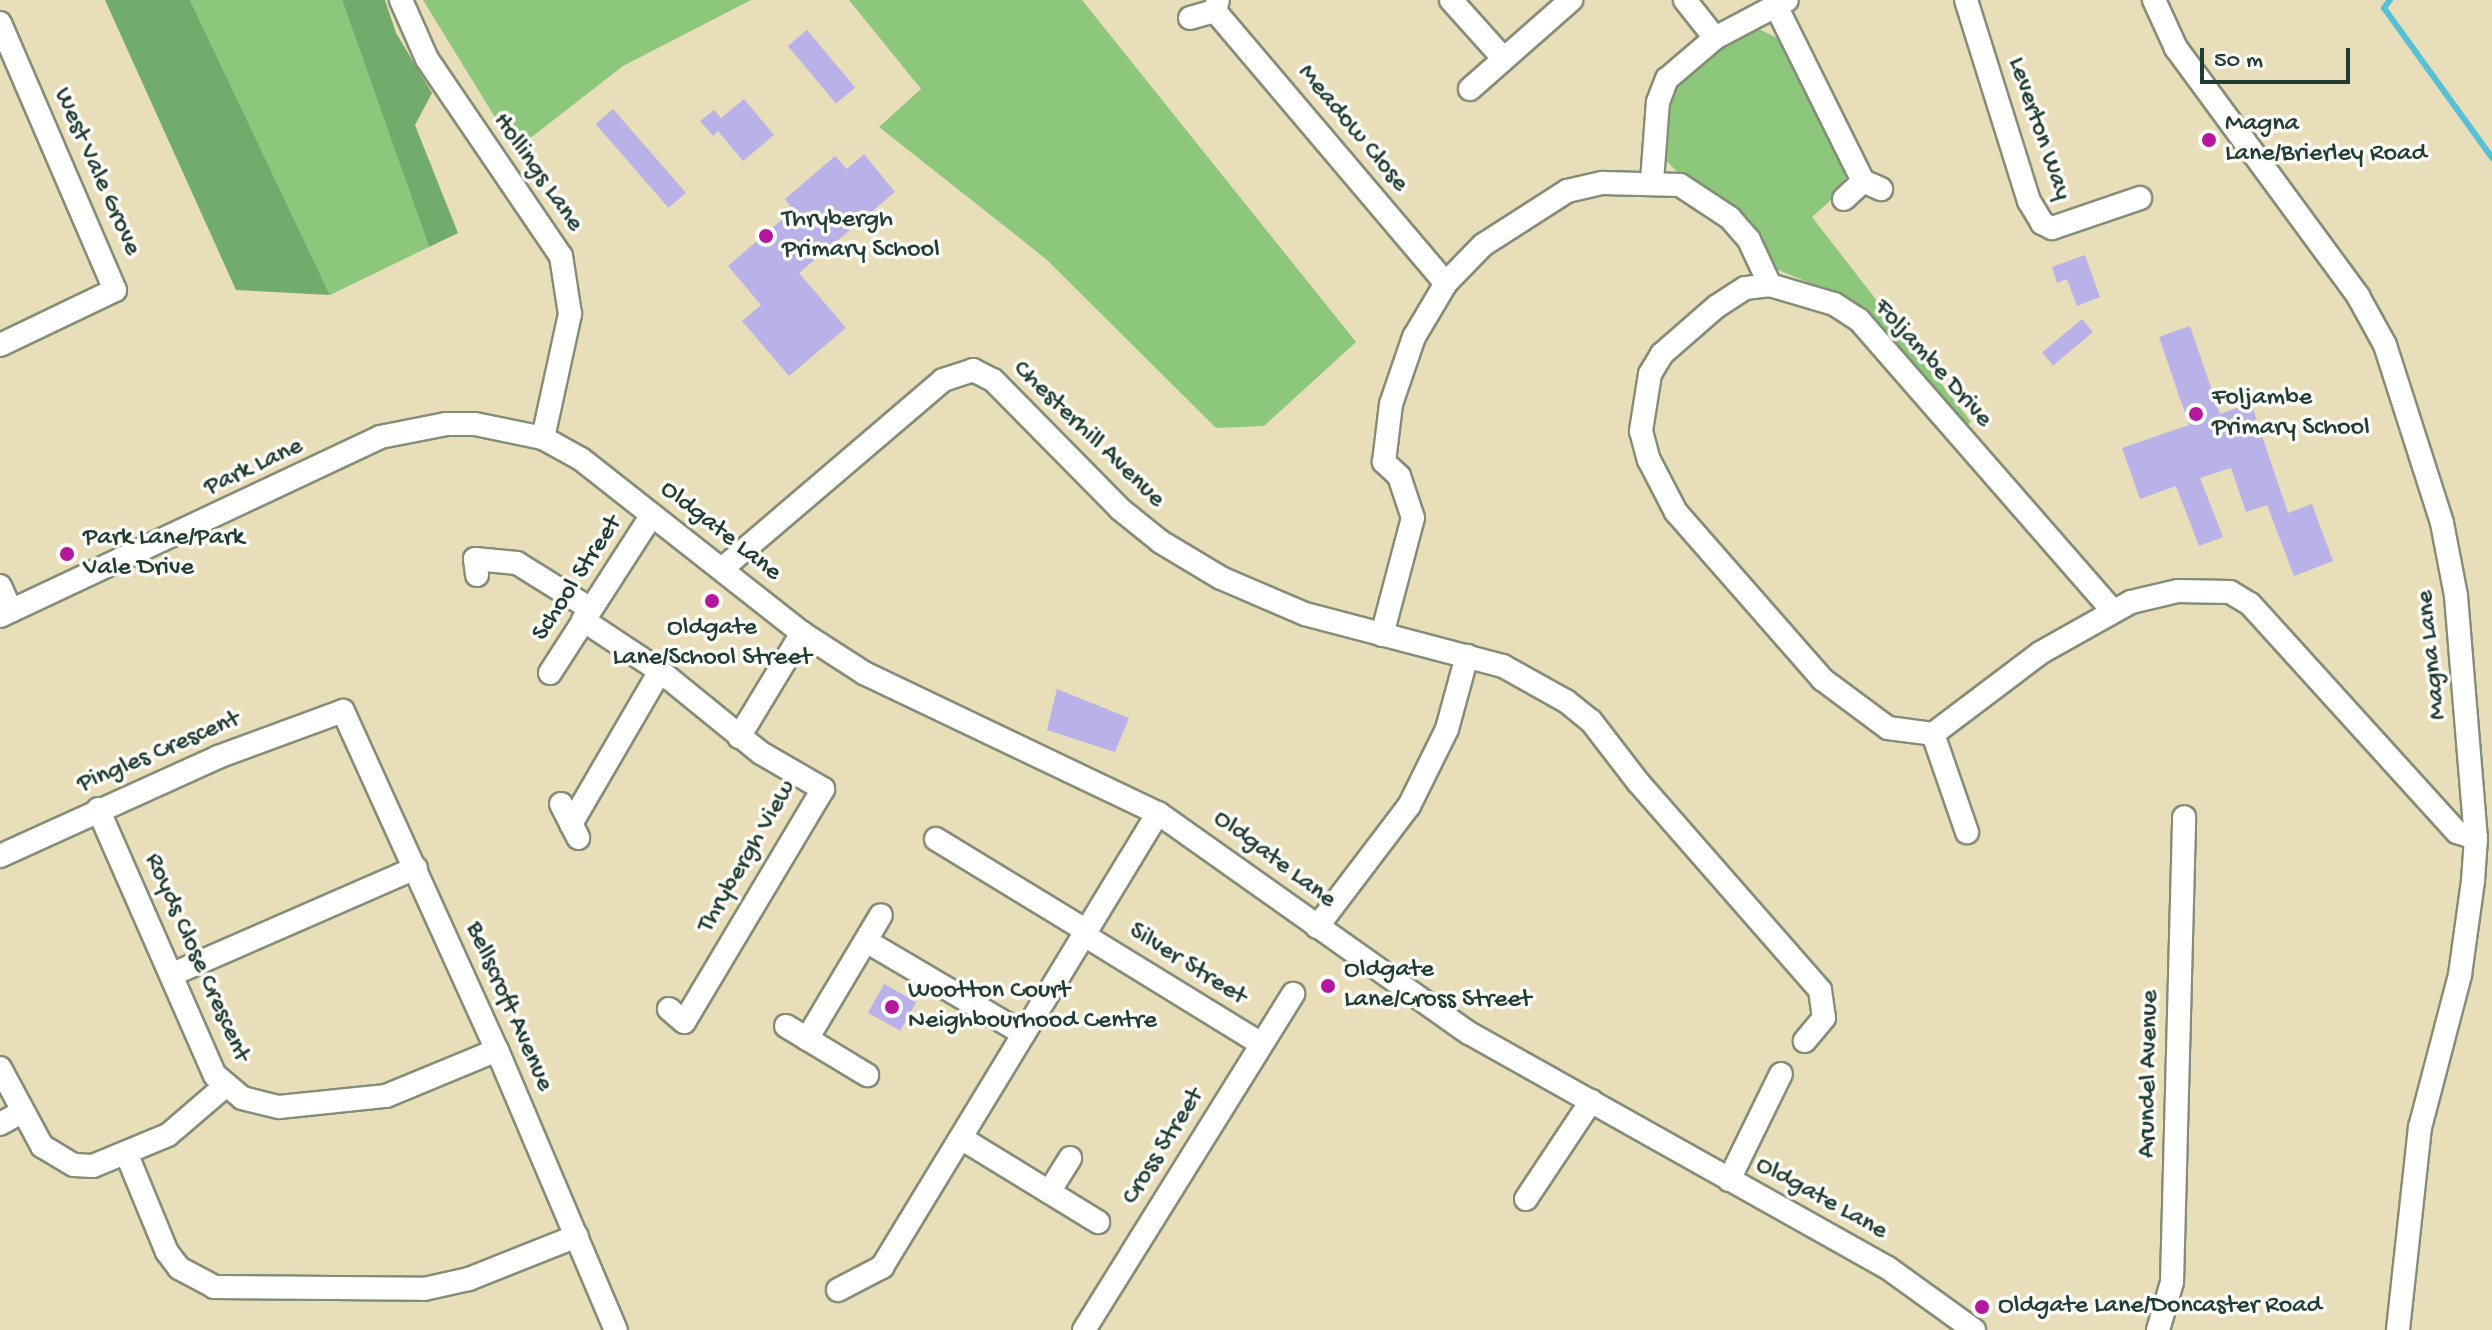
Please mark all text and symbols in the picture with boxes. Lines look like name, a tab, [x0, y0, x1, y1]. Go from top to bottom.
scale bar	[2204, 32, 2354, 82]
text: 50 m	[2214, 47, 2263, 76]
street label: Leverton Way	[1999, 53, 2077, 205]
street label: Meadow Close	[1290, 59, 1414, 199]
street label: West Vale Grove	[45, 83, 147, 261]
street label: Hollings Lane	[485, 108, 589, 238]
place label: Magna Lane/Brierley Road	[2225, 109, 2427, 170]
marker: Magna Lane/Brierley Road	[2200, 131, 2218, 149]
place label: Thrybergh Primary School	[782, 205, 940, 266]
marker: Thrybergh Primary School	[757, 227, 775, 245]
street label: Foljambe Drive	[1866, 293, 1998, 435]
street label: Chesterhill Avenue	[1005, 354, 1171, 516]
place label: Foljambe Primary School	[2212, 383, 2370, 444]
marker: Foljambe Primary School	[2187, 405, 2205, 423]
street label: Park Lane	[200, 432, 308, 504]
street label: Oldgate Lane	[653, 475, 787, 589]
street label: School Street	[526, 511, 630, 647]
place label: Park Lane/Park Vale Drive	[83, 523, 244, 584]
marker: Park Lane/Park Vale Drive	[58, 545, 76, 563]
street label: Magna Lane	[2411, 589, 2455, 721]
marker: Oldgate Lane/School Street	[703, 592, 721, 610]
place label: Oldgate Lane/School Street	[612, 613, 812, 674]
street label: Pingles Crescent	[73, 705, 245, 801]
street label: Thrybergh View	[692, 775, 804, 939]
street label: Oldgate Lane	[1206, 804, 1342, 916]
street label: Royds Close Crescent	[136, 849, 256, 1067]
street label: Bellscroft Avenue	[457, 917, 559, 1097]
street label: Silver Street	[1122, 917, 1252, 1013]
place label: Oldgate Lane/Cross Street	[1344, 955, 1531, 1016]
place label: Wootton Court Neighbourhood Centre	[908, 976, 1157, 1038]
marker: Oldgate Lane/Cross Street	[1319, 977, 1337, 995]
street label: Arundel Avenue	[2133, 990, 2167, 1158]
marker: Wootton Court Neighbourhood Centre	[883, 998, 901, 1016]
street label: Cross Street	[1116, 1083, 1212, 1211]
street label: Oldgate Lane	[1750, 1150, 1892, 1248]
place label: Oldgate Lane/Doncaster Road	[1998, 1291, 2322, 1323]
marker: Oldgate Lane/Doncaster Road	[1973, 1298, 1991, 1316]

